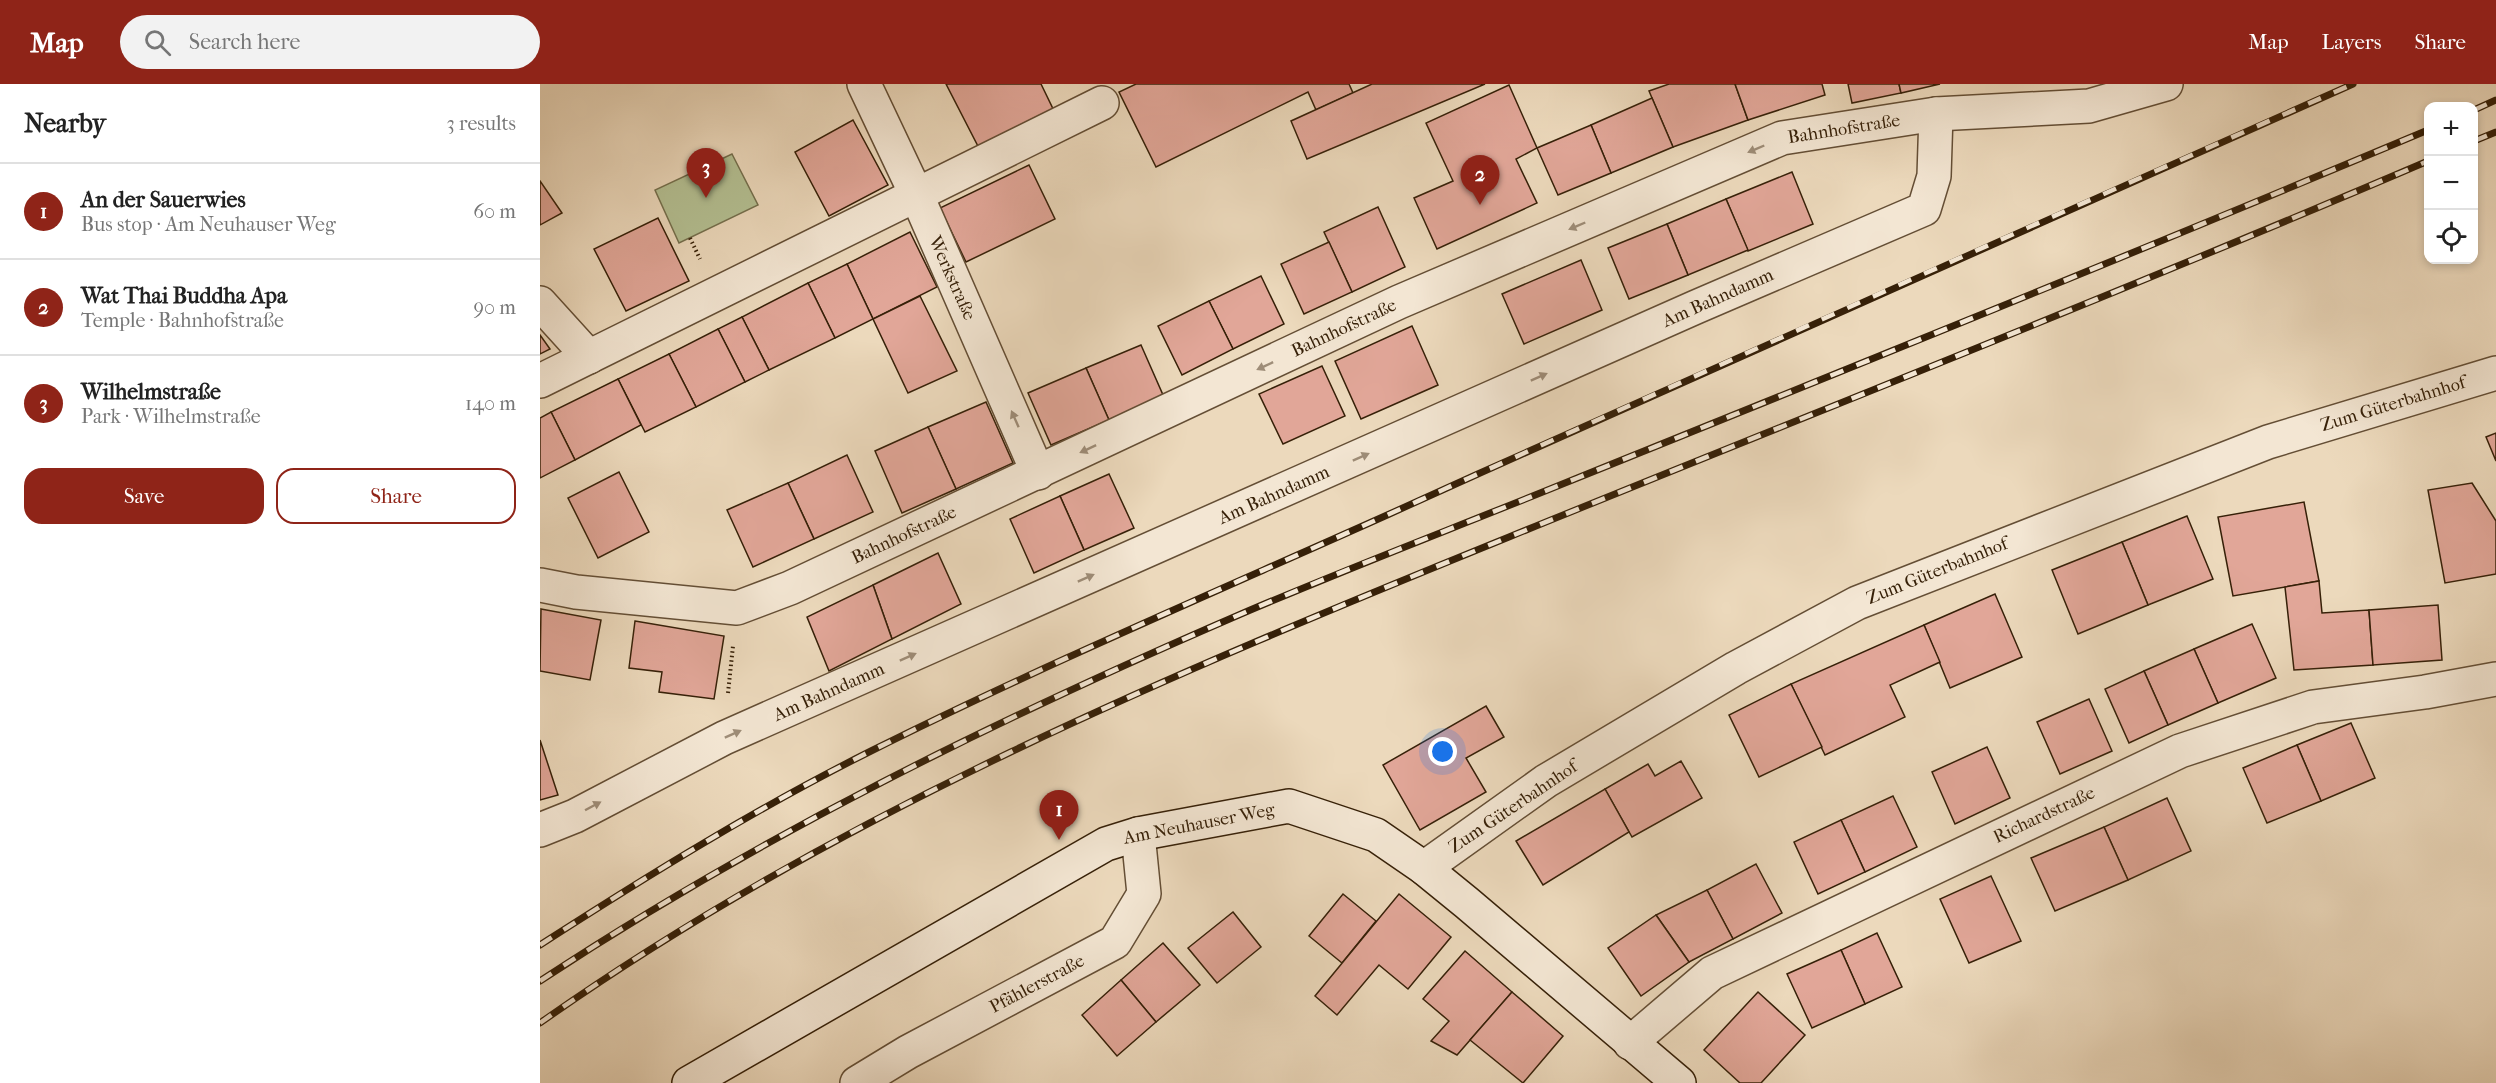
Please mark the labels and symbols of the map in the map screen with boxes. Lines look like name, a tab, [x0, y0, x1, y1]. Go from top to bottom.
street label: Bahnhofstraße	[1786, 110, 1902, 148]
one-way arrow	[1746, 144, 1764, 154]
pin: 3	[686, 148, 726, 198]
pin: 2	[1460, 156, 1500, 205]
one-way arrow	[1567, 221, 1585, 231]
street label: Werkstraße	[924, 232, 980, 323]
street label: Am Bahndamm	[1658, 264, 1777, 332]
street label: Bahnhofstraße	[1288, 294, 1400, 361]
one-way arrow	[1256, 361, 1273, 370]
street label: Zum Güterbahnhof	[2318, 371, 2472, 436]
one-way arrow	[1530, 373, 1547, 382]
one-way arrow	[1010, 411, 1019, 428]
one-way arrow	[1080, 445, 1097, 454]
one-way arrow	[1352, 452, 1370, 462]
street label: Am Bahndamm	[1214, 461, 1333, 529]
street label: Bahnhofstraße	[848, 501, 960, 568]
street label: Zum Güterbahnhof	[1863, 532, 2014, 609]
one-way arrow	[1078, 573, 1096, 583]
one-way arrow	[899, 652, 917, 661]
street label: Am Bahndamm	[769, 658, 888, 726]
one-way arrow	[725, 729, 743, 739]
your location	[1428, 737, 1457, 766]
street label: Zum Güterbahnhof	[1445, 754, 1585, 858]
street label: Richardstraße	[1990, 782, 2098, 848]
pin: 1	[1040, 790, 1078, 840]
street label: Am Neuhauser Weg	[1121, 799, 1277, 849]
one-way arrow	[585, 801, 602, 811]
street label: Pfählerstraße	[986, 950, 1088, 1018]

